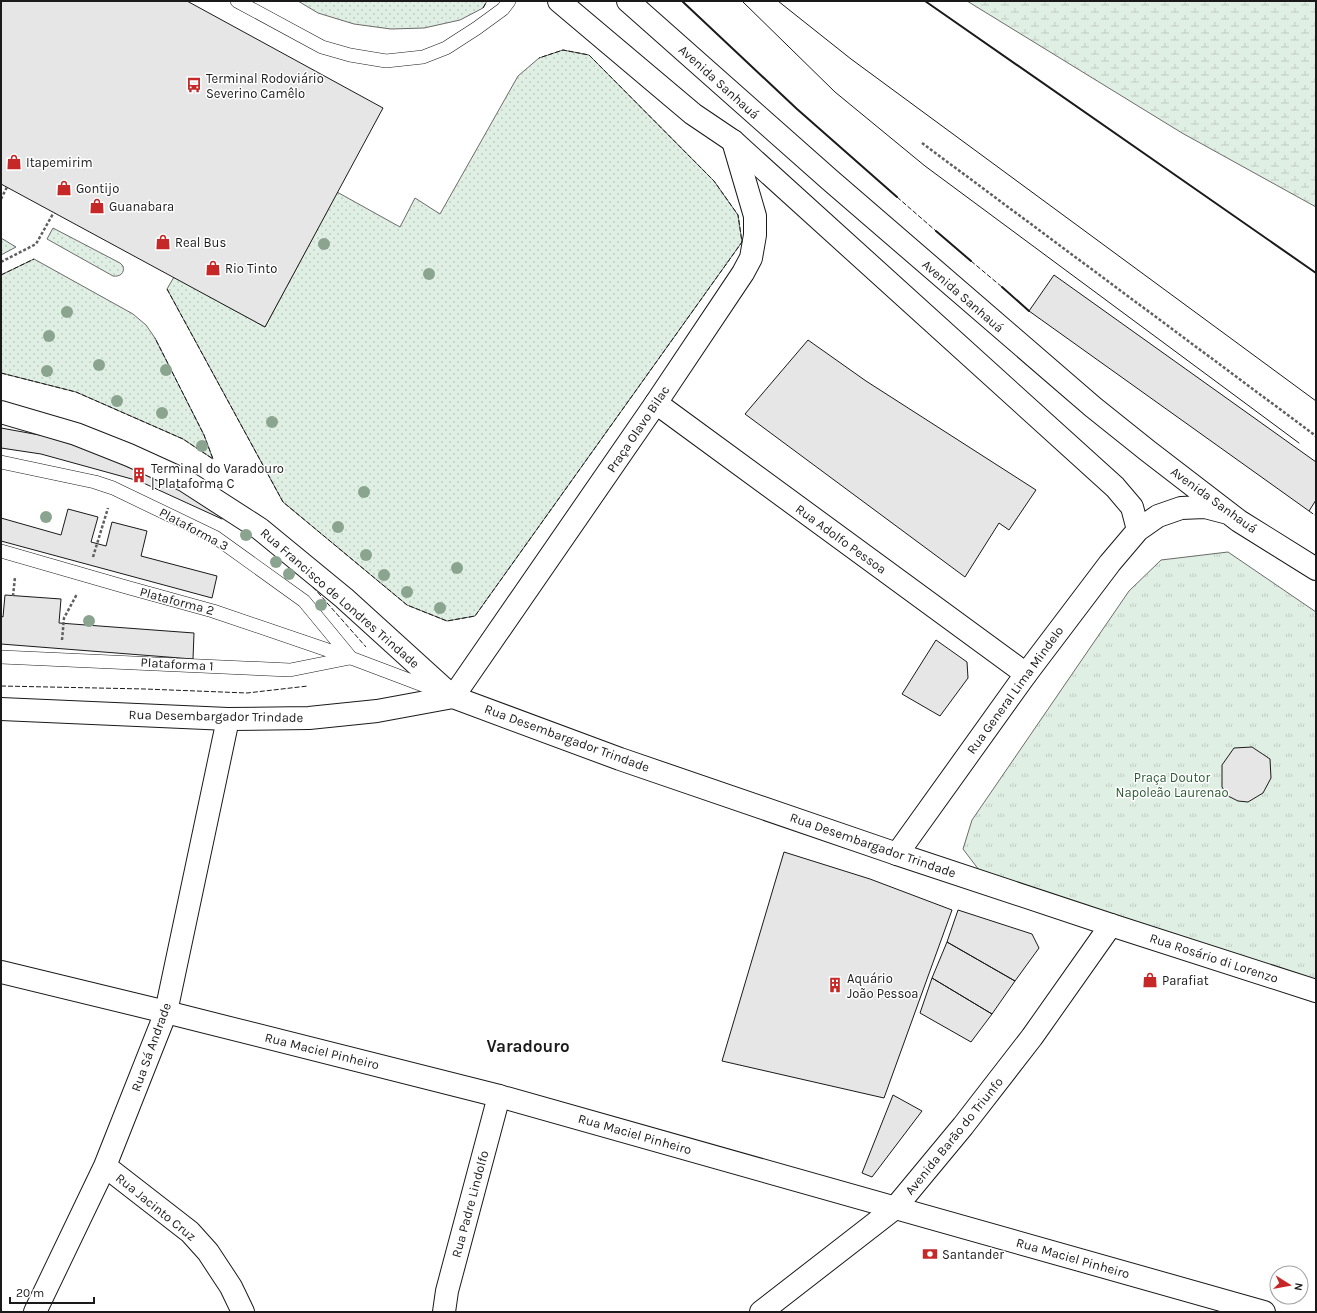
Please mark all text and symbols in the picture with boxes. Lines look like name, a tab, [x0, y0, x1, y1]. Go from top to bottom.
street label: Avenida Sanhauá	[676, 42, 762, 122]
place label: Terminal Rodoviário Severino Camêlo	[206, 71, 324, 101]
bus stop icon: Terminal Rodoviário Severino Camêlo	[185, 76, 203, 94]
shop icon: Itapemirim	[5, 153, 23, 171]
place label: Itapemirim	[26, 155, 93, 170]
shop icon: Gontijo	[55, 179, 73, 197]
place label: Gontijo	[76, 181, 119, 196]
shop icon: Guanabara	[88, 197, 106, 215]
place label: Guanabara	[109, 199, 174, 214]
shop icon: Real Bus	[154, 233, 172, 251]
place label: Real Bus	[175, 235, 226, 250]
street label: Avenida Sanhauá	[919, 257, 1007, 335]
shop icon: Rio Tinto	[204, 259, 222, 277]
place label: Rio Tinto	[225, 261, 277, 276]
street label: Praça Olavo Bilac	[603, 383, 673, 475]
place label: Terminal do Varadouro | Plataforma C	[151, 461, 284, 491]
street label: Avenida Sanhauá	[1168, 464, 1260, 536]
building icon: Terminal do Varadouro | Plataforma C	[130, 466, 148, 484]
street label: Rua Adolfo Pessoa	[793, 501, 889, 577]
street label: Plataforma 3	[157, 504, 231, 554]
street label: Rua Francisco de Londres Trindade	[257, 525, 423, 671]
street label: Plataforma 2	[138, 584, 216, 618]
street label: Rua General Lima Mindelo	[964, 623, 1066, 757]
street label: Plataforma 1	[140, 655, 214, 673]
street label: Rua Desembargador Trindade	[482, 701, 652, 775]
street label: Rua Desembargador Trindade	[129, 707, 304, 725]
park label: Praça Doutor Napoleão Laurenao	[1115, 770, 1229, 800]
street label: Rua Desembargador Trindade	[788, 809, 958, 881]
street label: Rua Rosário di Lorenzo	[1148, 930, 1280, 986]
place label: Aquário João Pessoa	[847, 971, 919, 1001]
shop icon: Parafiat	[1141, 971, 1159, 989]
place label: Parafiat	[1162, 973, 1209, 988]
building icon: Aquário João Pessoa	[826, 976, 844, 994]
street label: Rua Sá Andrade	[128, 1000, 174, 1093]
street label: Rua Maciel Pinheiro	[263, 1030, 381, 1072]
district label: Varadouro	[486, 1036, 570, 1056]
street label: Avenida Barão do Triunfo	[902, 1074, 1006, 1198]
street label: Rua Maciel Pinheiro	[577, 1111, 693, 1157]
street label: Rua Padre Lindolfo	[448, 1149, 492, 1259]
street label: Rua Jacinto Cruz	[113, 1170, 199, 1244]
street label: Rua Maciel Pinheiro	[1015, 1235, 1131, 1281]
bank icon: Santander	[921, 1245, 939, 1263]
place label: Santander	[942, 1247, 1004, 1262]
north arrow	[1269, 1265, 1309, 1305]
scale bar	[10, 1279, 94, 1305]
text: N	[1291, 1282, 1305, 1292]
text: 20 m	[16, 1286, 44, 1300]

